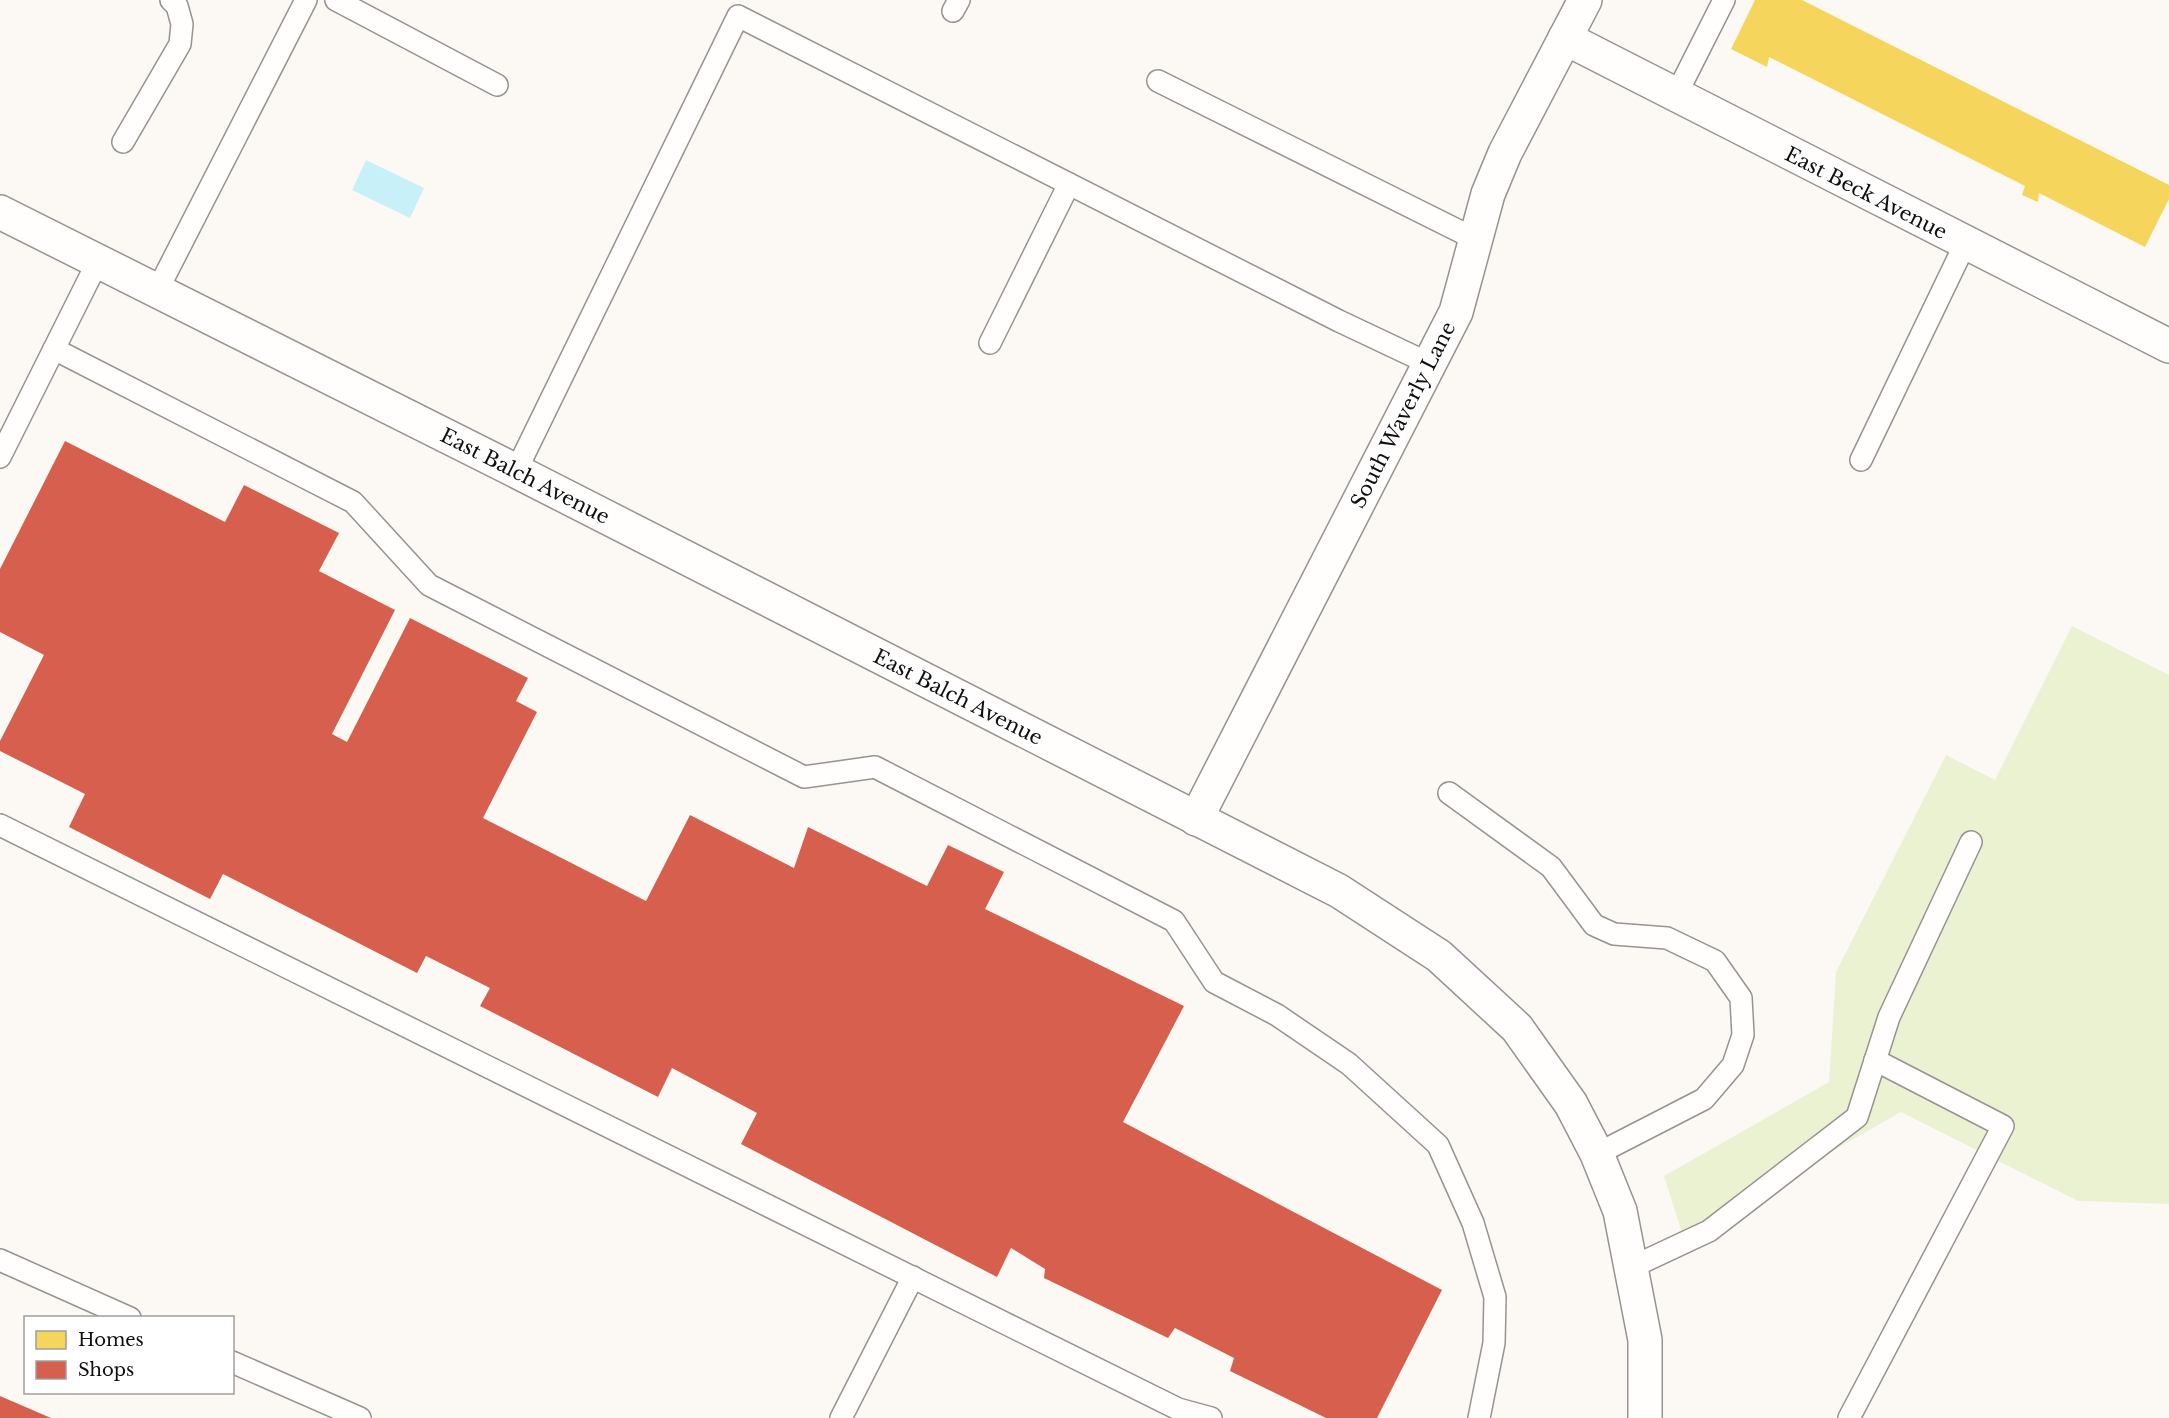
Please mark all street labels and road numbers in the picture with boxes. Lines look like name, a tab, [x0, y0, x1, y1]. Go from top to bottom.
street label: East Beck Avenue	[1781, 142, 1951, 244]
street label: South Waverly Lane	[1346, 318, 1460, 512]
street label: East Balch Avenue	[436, 423, 614, 529]
street label: East Balch Avenue	[869, 644, 1047, 750]

